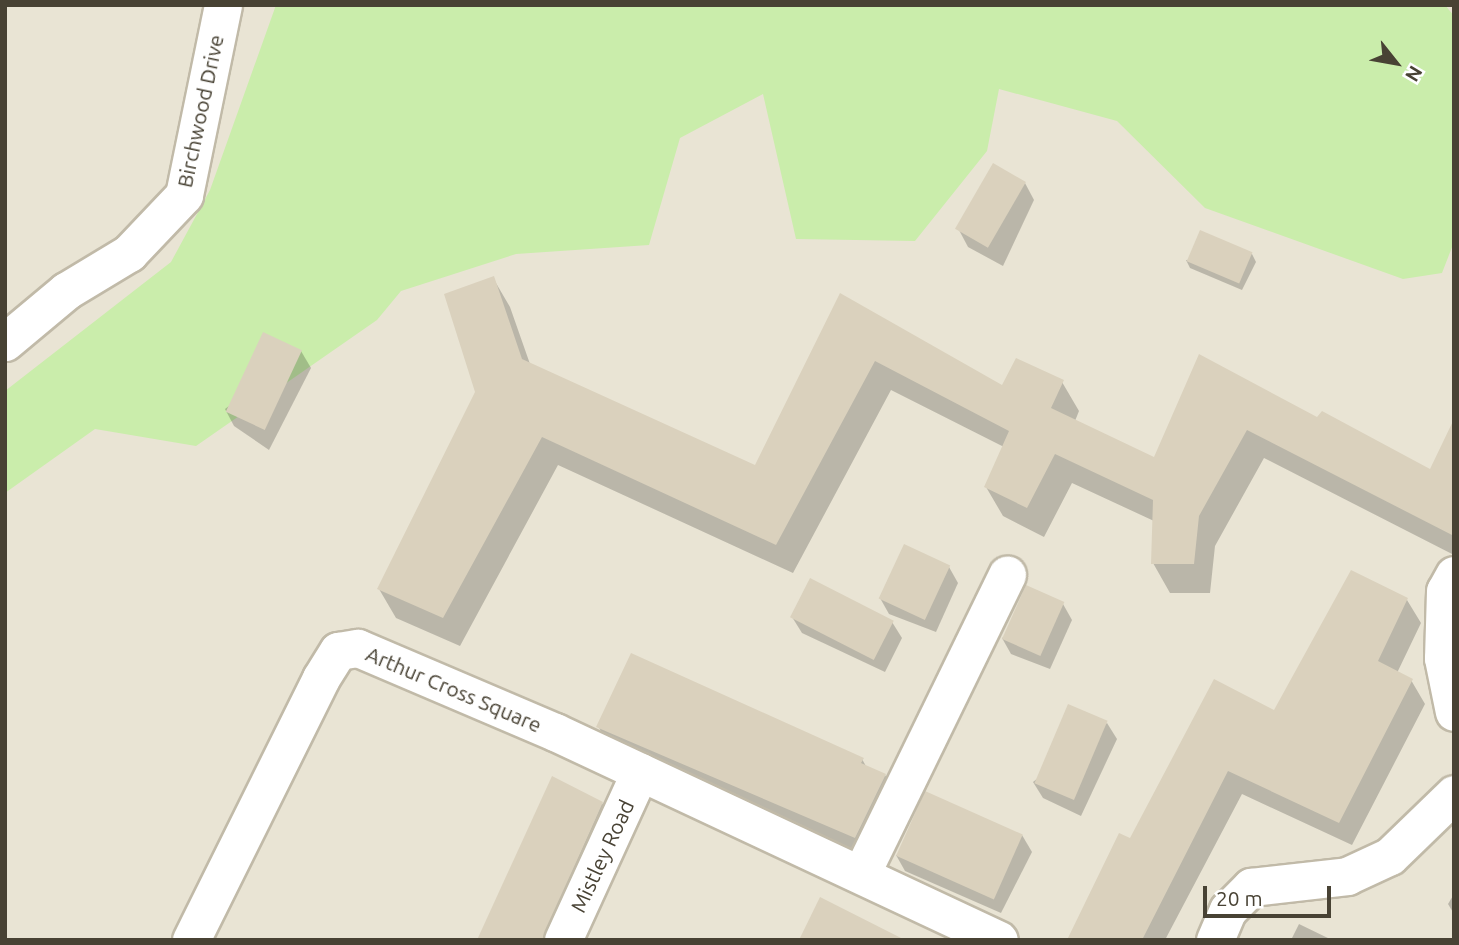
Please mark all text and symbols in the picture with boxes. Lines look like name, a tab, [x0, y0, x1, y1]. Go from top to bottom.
north arrow	[1361, 28, 1431, 98]
street label: Birchwood Drive	[171, 32, 229, 190]
text: N	[1401, 62, 1427, 86]
street label: Arthur Cross Square	[362, 641, 546, 737]
street label: Mistley Road	[565, 796, 639, 916]
scale bar	[1207, 872, 1335, 916]
text: 20 m	[1216, 886, 1263, 910]

